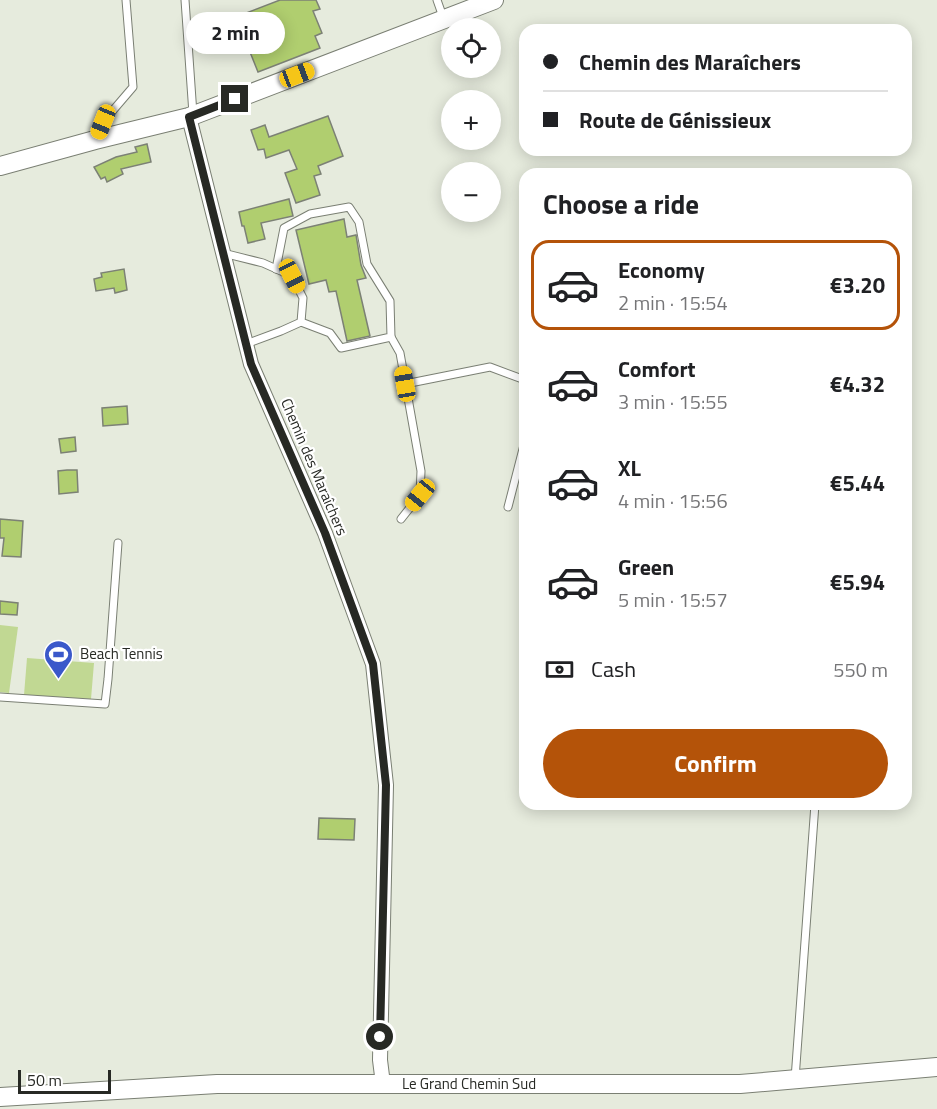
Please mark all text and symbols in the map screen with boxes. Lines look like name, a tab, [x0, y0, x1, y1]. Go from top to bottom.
callout: 2 min	[186, 12, 284, 54]
text: 2 min	[211, 17, 260, 48]
map controls	[441, 18, 501, 222]
button: locate	[441, 18, 501, 78]
text: Chemin des Maraîchers	[579, 45, 801, 79]
car	[277, 60, 317, 90]
route end	[221, 85, 248, 112]
button: +	[441, 90, 501, 150]
car	[88, 102, 118, 142]
text: Route de Génissieux	[579, 103, 771, 137]
button: −	[441, 162, 501, 222]
text: Choose a ride	[543, 183, 699, 224]
text: Economy	[618, 253, 705, 287]
car	[276, 256, 308, 296]
icon: car	[546, 258, 600, 312]
text: €3.20	[830, 268, 885, 302]
text: 2 min · 15:54	[618, 287, 728, 318]
text: Comfort	[618, 352, 696, 386]
icon: car	[546, 357, 600, 411]
car	[393, 365, 417, 403]
text: €4.32	[830, 367, 885, 401]
text: 3 min · 15:55	[618, 386, 728, 417]
street label: Chemin des Maraîchers	[275, 395, 354, 539]
text: XL	[618, 451, 641, 485]
icon: car	[546, 456, 600, 510]
text: €5.44	[830, 466, 885, 500]
car	[402, 475, 438, 515]
text: 4 min · 15:56	[618, 485, 728, 516]
text: Green	[618, 550, 674, 584]
icon: car	[546, 555, 600, 609]
text: €5.94	[830, 565, 885, 599]
text: 5 min · 15:57	[618, 584, 728, 615]
sports icon: Beach Tennis	[43, 638, 75, 680]
place label: Beach Tennis	[80, 642, 163, 665]
text: Cash	[591, 652, 636, 686]
icon: cash	[543, 653, 576, 686]
text: 550 m	[833, 654, 888, 685]
button: Confirm	[543, 729, 888, 798]
route start	[366, 1023, 393, 1050]
scale bar	[18, 1067, 111, 1094]
text: 50 m	[27, 1068, 62, 1092]
street label: Le Grand Chemin Sud	[402, 1072, 536, 1095]

